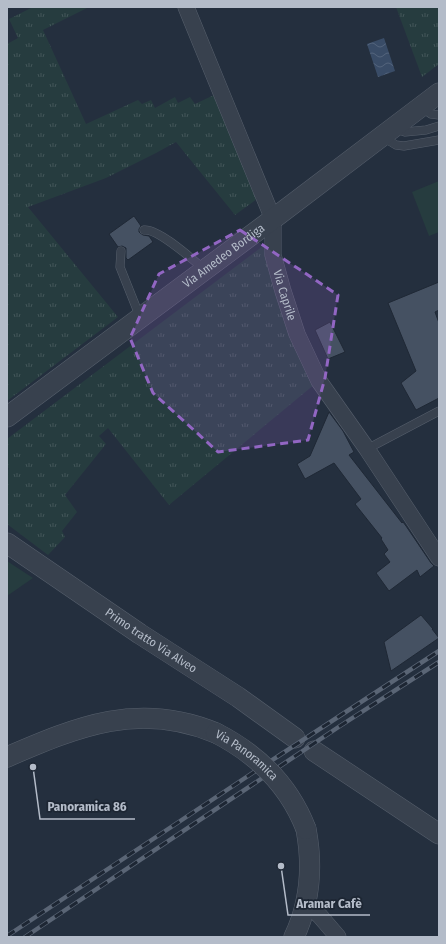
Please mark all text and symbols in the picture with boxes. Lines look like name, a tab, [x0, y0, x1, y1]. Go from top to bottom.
street label: Via Amedeo Bordiga	[180, 221, 267, 291]
street label: Via Caprile	[270, 268, 299, 322]
street label: Primo tratto Via Alveo	[103, 605, 200, 676]
street label: Via Panoramica	[213, 727, 281, 783]
callout: Panoramica 86	[40, 794, 135, 819]
text: Panoramica 86	[47, 799, 127, 814]
callout: Aramar Cafè	[288, 890, 370, 915]
text: Aramar Cafè	[295, 896, 362, 911]

